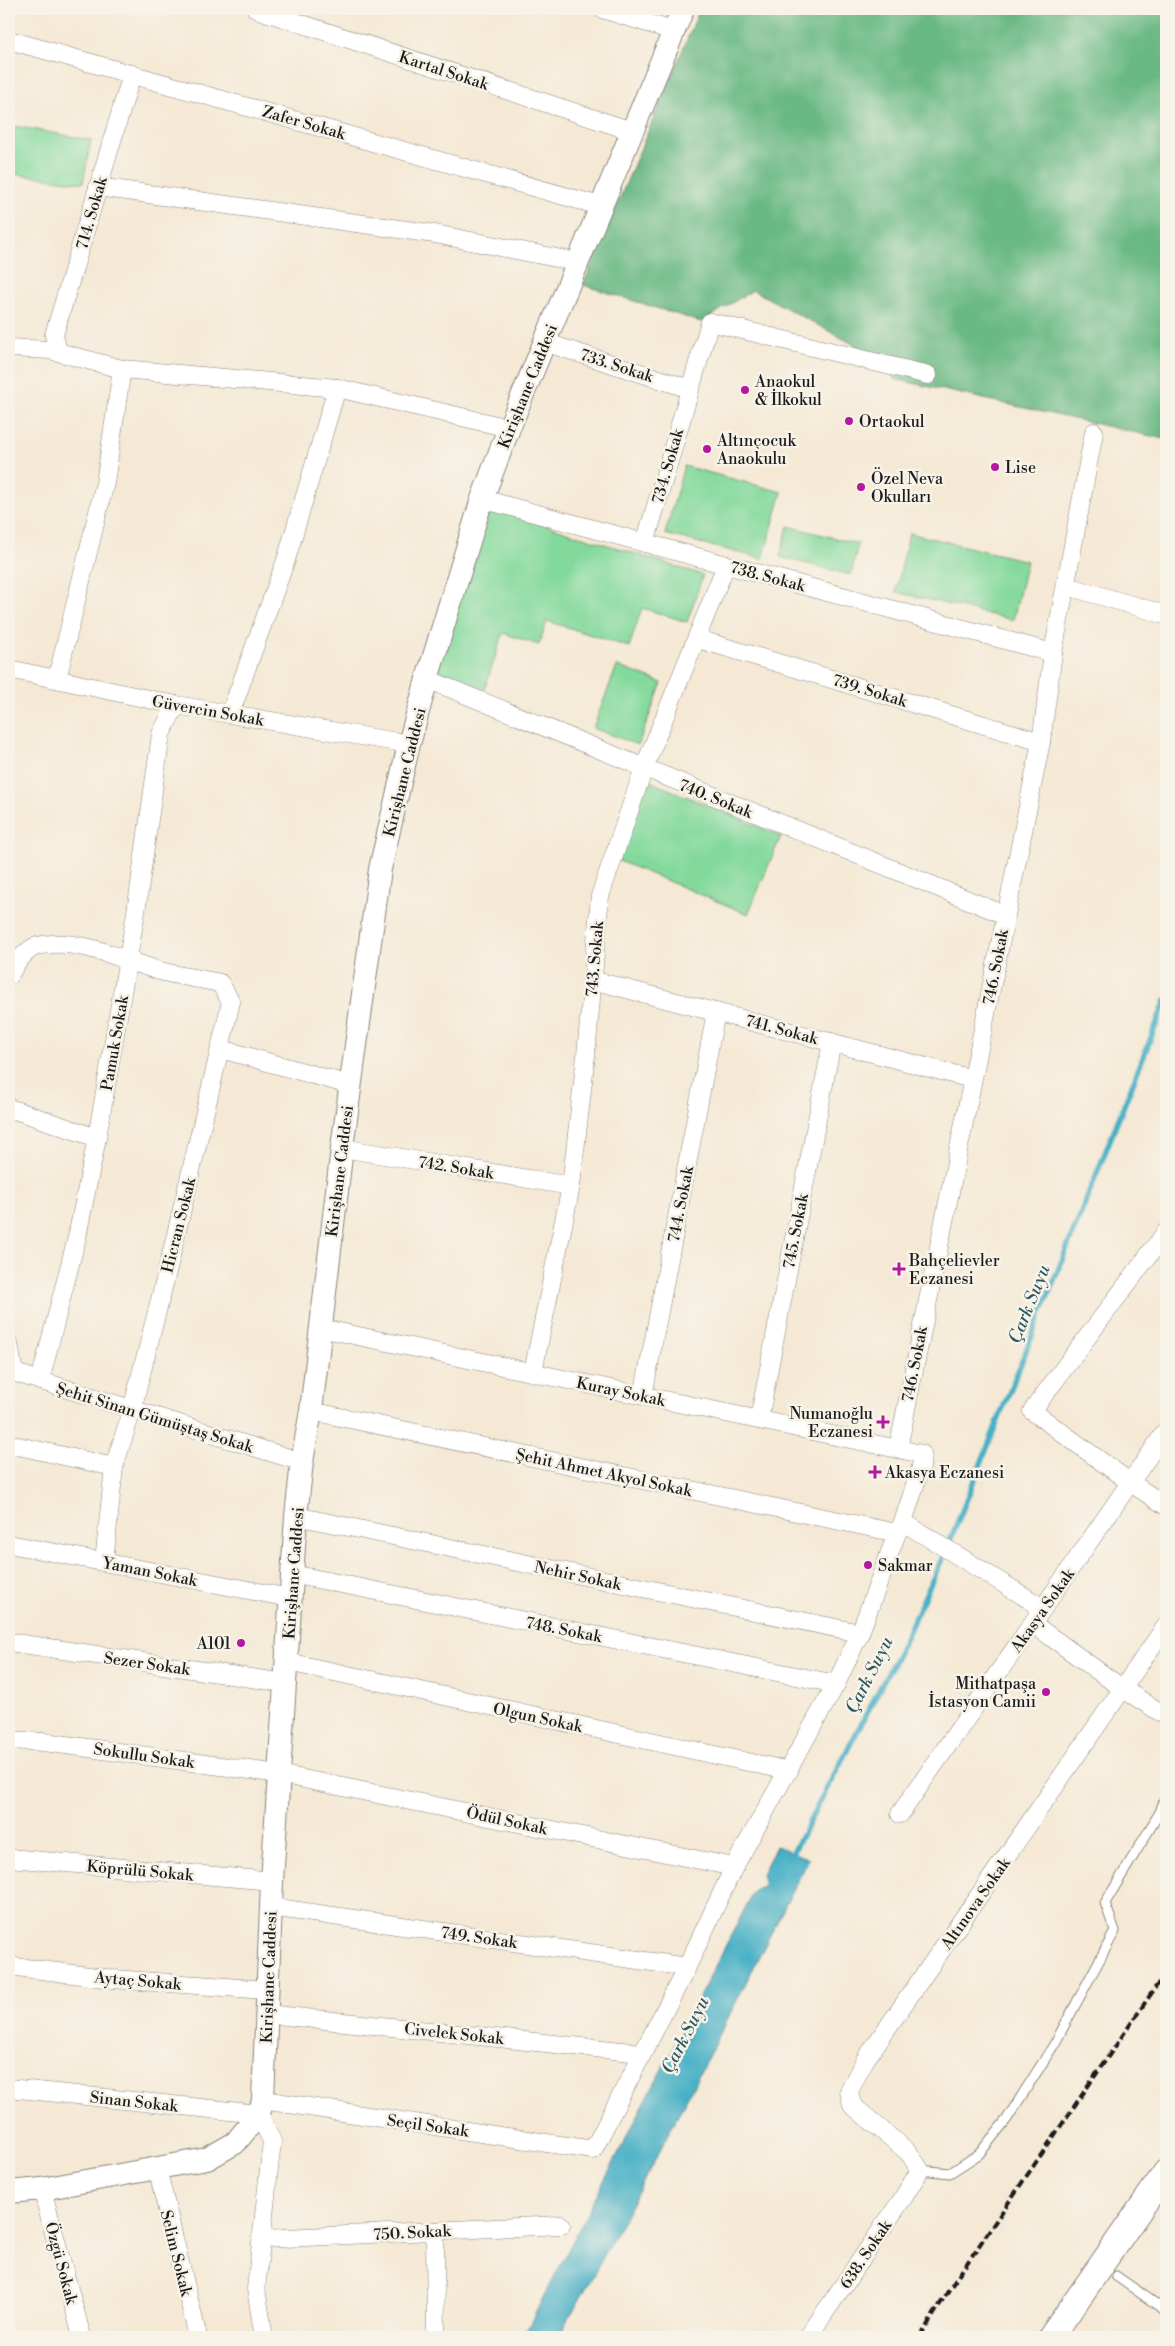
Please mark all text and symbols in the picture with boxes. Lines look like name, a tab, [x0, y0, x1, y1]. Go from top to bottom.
street label: Kartal Sokak	[396, 47, 493, 95]
street label: Zafer Sokak	[260, 102, 349, 145]
street label: 714. Sokak	[72, 173, 112, 252]
street label: Kirişhane Caddesi	[494, 321, 562, 452]
street label: 733. Sokak	[577, 345, 657, 388]
place label: Anaokul & İlkokul	[754, 372, 822, 410]
marker: Anaokul & İlkokul	[739, 384, 751, 396]
place label: Ortaokul	[859, 412, 925, 432]
marker: Ortaokul	[843, 415, 855, 427]
street label: 734. Sokak	[648, 425, 689, 506]
place label: Altınçocuk Anaokulu	[716, 431, 797, 469]
marker: Altınçocuk Anaokulu	[701, 443, 713, 455]
place label: Lise	[1005, 458, 1036, 478]
marker: Lise	[989, 461, 1001, 473]
place label: Özel Neva Okulları	[871, 467, 944, 507]
marker: Özel Neva Okulları	[855, 481, 867, 493]
street label: 738. Sokak	[728, 557, 809, 597]
street label: 739. Sokak	[830, 670, 911, 712]
street label: Güvercin Sokak	[150, 691, 267, 731]
street label: Kirişhane Caddesi	[379, 705, 431, 839]
street label: 740. Sokak	[676, 775, 757, 823]
street label: 743. Sokak	[582, 919, 608, 998]
street label: 746. Sokak	[979, 926, 1013, 1007]
street label: Pamuk Sokak	[97, 992, 133, 1092]
street label: 741. Sokak	[743, 1011, 822, 1050]
street label: Kirişhane Caddesi	[322, 1104, 358, 1238]
street label: 742. Sokak	[417, 1152, 497, 1184]
street label: 744. Sokak	[664, 1163, 698, 1244]
street label: Hicran Sokak	[157, 1174, 201, 1275]
street label: 745. Sokak	[779, 1190, 813, 1270]
place label: Bahçelievler Eczanesi	[908, 1251, 1000, 1289]
water label: Çark Suyu	[1003, 1261, 1056, 1347]
marker: Bahçelievler Eczanesi	[893, 1263, 905, 1275]
street label: 746. Sokak	[898, 1323, 932, 1404]
street label: Kuray Sokak	[574, 1373, 669, 1412]
street label: Şehit Sinan Gümüştaş Sokak	[54, 1378, 257, 1458]
place label: Numanoğlu Eczanesi	[789, 1404, 873, 1442]
marker: Numanoğlu Eczanesi	[877, 1416, 889, 1428]
street label: Şehit Ahmet Akyol Sokak	[514, 1445, 695, 1502]
place label: Akasya Eczanesi	[884, 1463, 1004, 1483]
marker: Akasya Eczanesi	[869, 1466, 881, 1478]
street label: Kirişhane Caddesi	[279, 1506, 309, 1640]
street label: Yaman Sokak	[100, 1553, 201, 1591]
place label: Sakmar	[878, 1556, 933, 1576]
street label: Nehir Sokak	[533, 1557, 625, 1595]
marker: Sakmar	[862, 1559, 874, 1571]
street label: Akasya Sokak	[1006, 1563, 1080, 1657]
street label: 748. Sokak	[524, 1613, 605, 1647]
water label: Çark Suyu	[840, 1632, 899, 1718]
place label: A101	[196, 1634, 231, 1654]
marker: A101	[235, 1637, 247, 1649]
street label: Sezer Sokak	[103, 1648, 193, 1680]
place label: Mithatpaşa İstasyon Camii	[929, 1674, 1037, 1712]
marker: Mithatpaşa İstasyon Camii	[1040, 1686, 1052, 1698]
street label: Olgun Sokak	[491, 1699, 586, 1738]
street label: Sokullu Sokak	[92, 1739, 197, 1773]
street label: Ödül Sokak	[464, 1801, 551, 1840]
street label: Altınova Sokak	[936, 1852, 1016, 1954]
street label: Köprülü Sokak	[86, 1856, 196, 1886]
street label: Kirişhane Caddesi	[257, 1910, 281, 2044]
street label: 749. Sokak	[439, 1923, 520, 1953]
street label: Aytaç Sokak	[93, 1967, 184, 1995]
water label: Çark Suyu	[656, 1992, 715, 2078]
street label: Civelek Sokak	[403, 2019, 506, 2049]
street label: Sinan Sokak	[89, 2087, 181, 2117]
street label: Seçil Sokak	[386, 2110, 472, 2142]
street label: Selim Sokak	[156, 2208, 197, 2300]
street label: 638. Sokak	[836, 2215, 897, 2293]
street label: Özgü Sokak	[40, 2219, 84, 2308]
street label: 750. Sokak	[373, 2221, 453, 2245]

